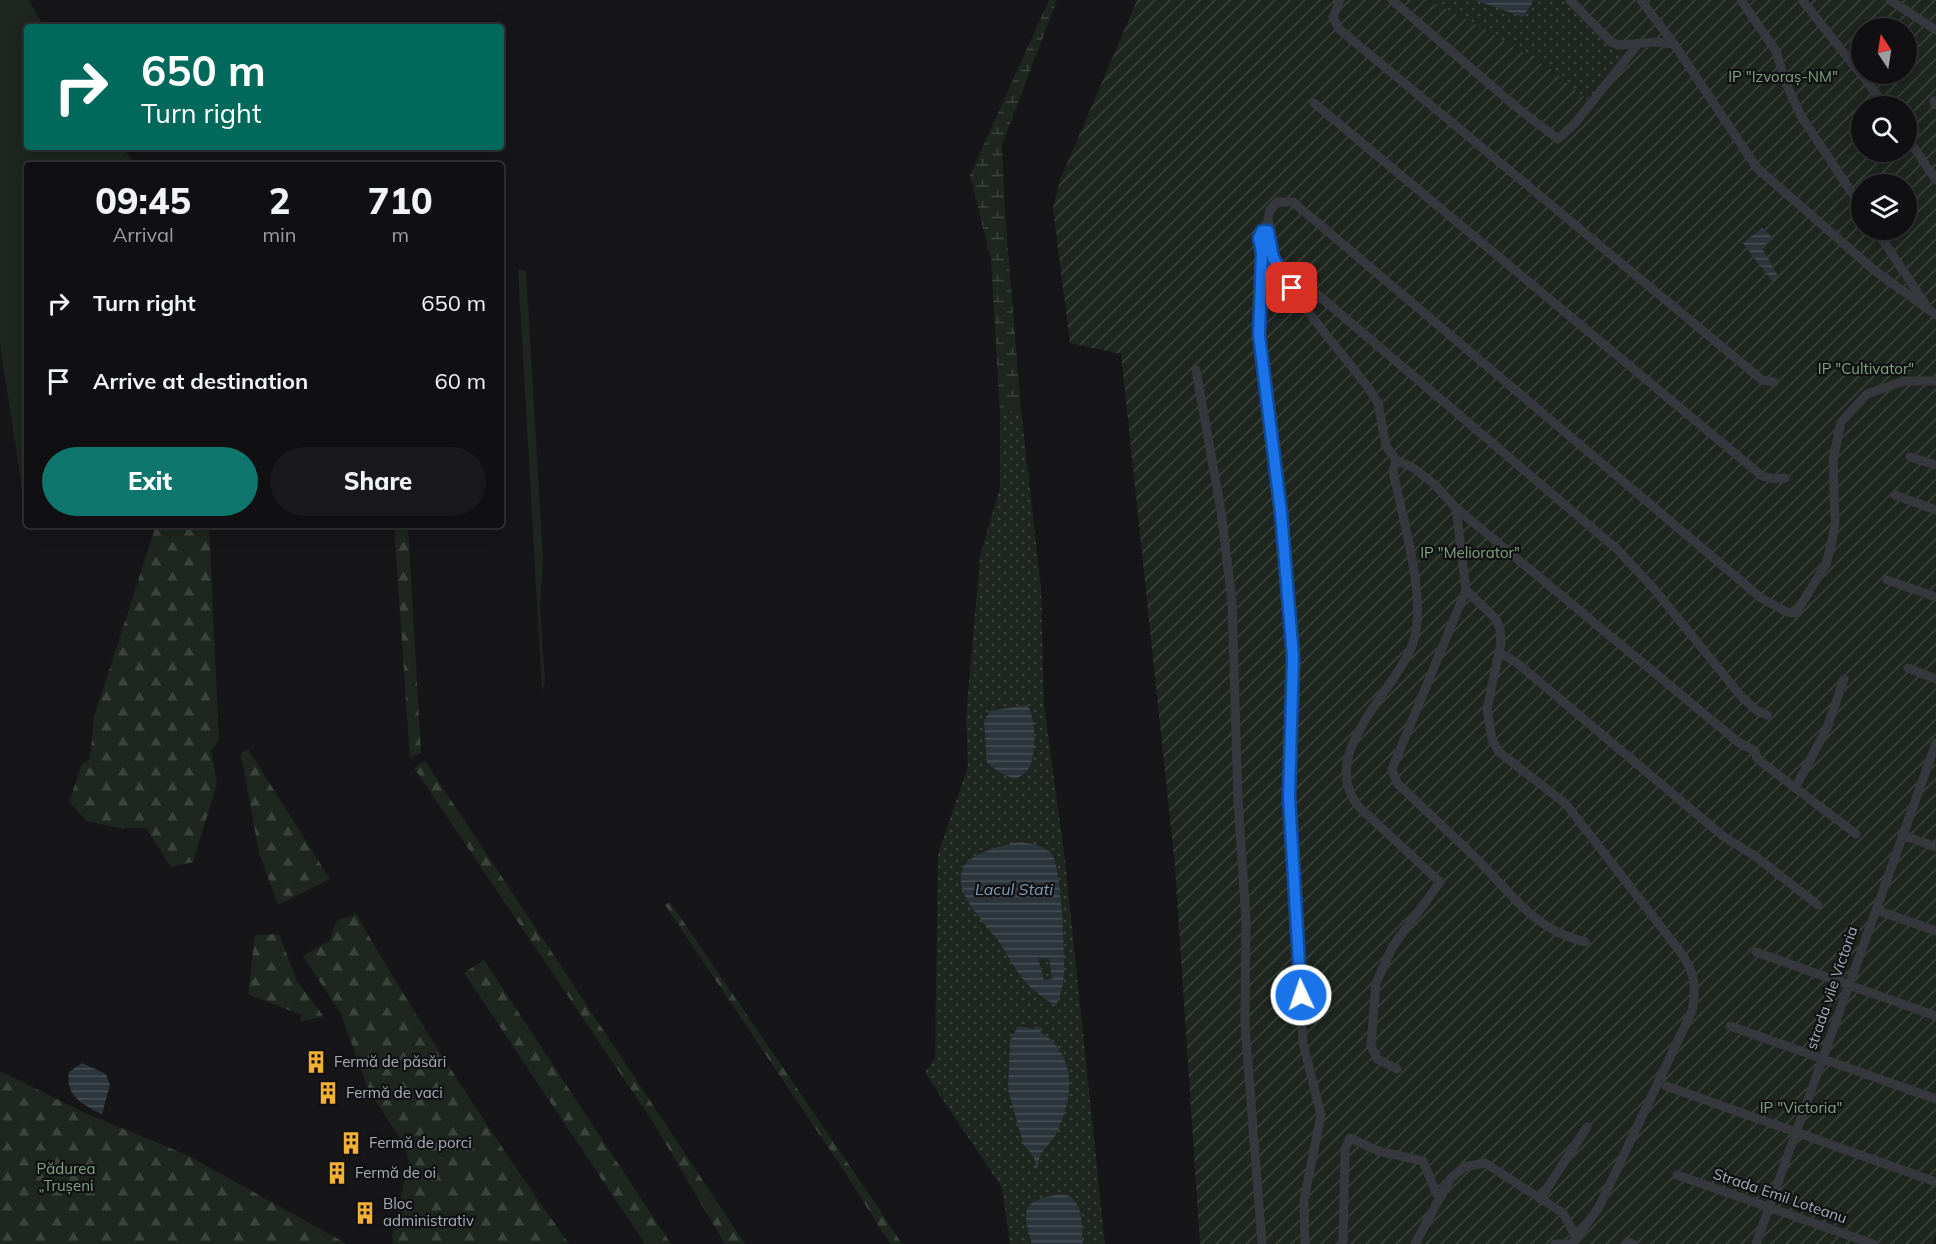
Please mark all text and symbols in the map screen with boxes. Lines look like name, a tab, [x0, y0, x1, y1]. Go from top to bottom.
north arrow	[1851, 18, 1917, 84]
map controls	[1851, 18, 1917, 240]
text: 650 m	[141, 44, 266, 97]
icon: right	[42, 48, 120, 126]
park label: IP "Izvoraș-NM"	[1728, 67, 1838, 86]
text: Turn right	[141, 96, 261, 130]
button: search	[1851, 96, 1917, 162]
button: layers	[1851, 174, 1917, 240]
text: 09:45	[95, 178, 191, 223]
text: 2	[269, 178, 290, 223]
text: 710	[368, 178, 433, 223]
text: Arrival	[113, 222, 174, 247]
text: min	[262, 222, 297, 247]
text: m	[391, 222, 409, 247]
pin	[1266, 262, 1317, 313]
icon: arrive	[1275, 271, 1308, 304]
icon: right	[42, 287, 75, 320]
text: Turn right	[93, 289, 196, 317]
text: 650 m	[421, 289, 486, 317]
park label: IP "Cultivator"	[1818, 359, 1914, 378]
icon: arrive	[42, 365, 75, 398]
text: Arrive at destination	[93, 367, 308, 395]
text: 60 m	[435, 367, 486, 395]
button: Exit	[42, 447, 258, 516]
button: Share	[270, 447, 486, 516]
park label: IP "Meliorator"	[1420, 543, 1520, 562]
water label: Lacul Stati	[975, 879, 1053, 899]
street label: strada vile Victoria	[1801, 924, 1862, 1052]
position arrow	[1269, 963, 1333, 1027]
building icon: Fermă de păsări	[303, 1049, 329, 1075]
place label: Fermă de păsări	[334, 1052, 446, 1071]
building icon: Fermă de vaci	[315, 1080, 341, 1106]
place label: Fermă de vaci	[346, 1083, 443, 1102]
park label: IP "Victoria"	[1760, 1098, 1842, 1117]
building icon: Fermă de porci	[338, 1130, 364, 1156]
place label: Fermă de porci	[369, 1133, 472, 1152]
park label: Pădurea „Trușeni	[37, 1159, 95, 1195]
building icon: Fermă de oi	[324, 1160, 350, 1186]
place label: Fermă de oi	[355, 1163, 436, 1182]
street label: Strada Emil Loteanu	[1711, 1164, 1850, 1227]
place label: Bloc administrativ	[383, 1194, 474, 1230]
building icon: Bloc administrativ	[352, 1200, 378, 1226]

